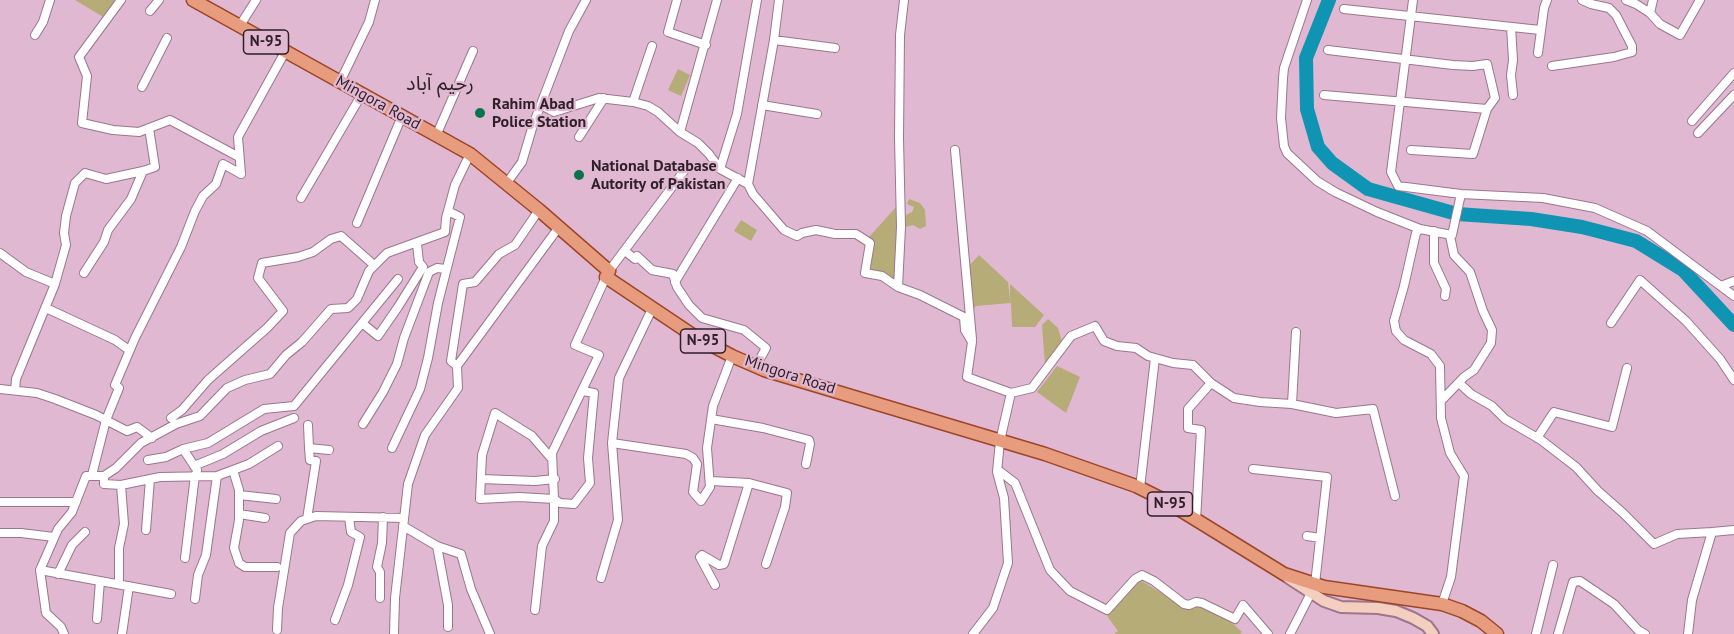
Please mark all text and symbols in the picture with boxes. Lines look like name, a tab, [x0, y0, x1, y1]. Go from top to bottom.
road number: N-95	[244, 30, 288, 54]
street label: Mingora Road	[332, 72, 424, 134]
district label: رحیم آباد	[406, 72, 474, 96]
place label: Rahim Abad Police Station	[492, 94, 586, 132]
marker: Rahim Abad Police Station	[473, 106, 487, 120]
place label: National Database Autority of Pakistan	[591, 156, 726, 194]
marker: National Database Autority of Pakistan	[572, 168, 586, 182]
road number: N-95	[680, 329, 726, 353]
street label: Mingora Road	[742, 351, 838, 399]
road number: N-95	[1148, 492, 1192, 516]

